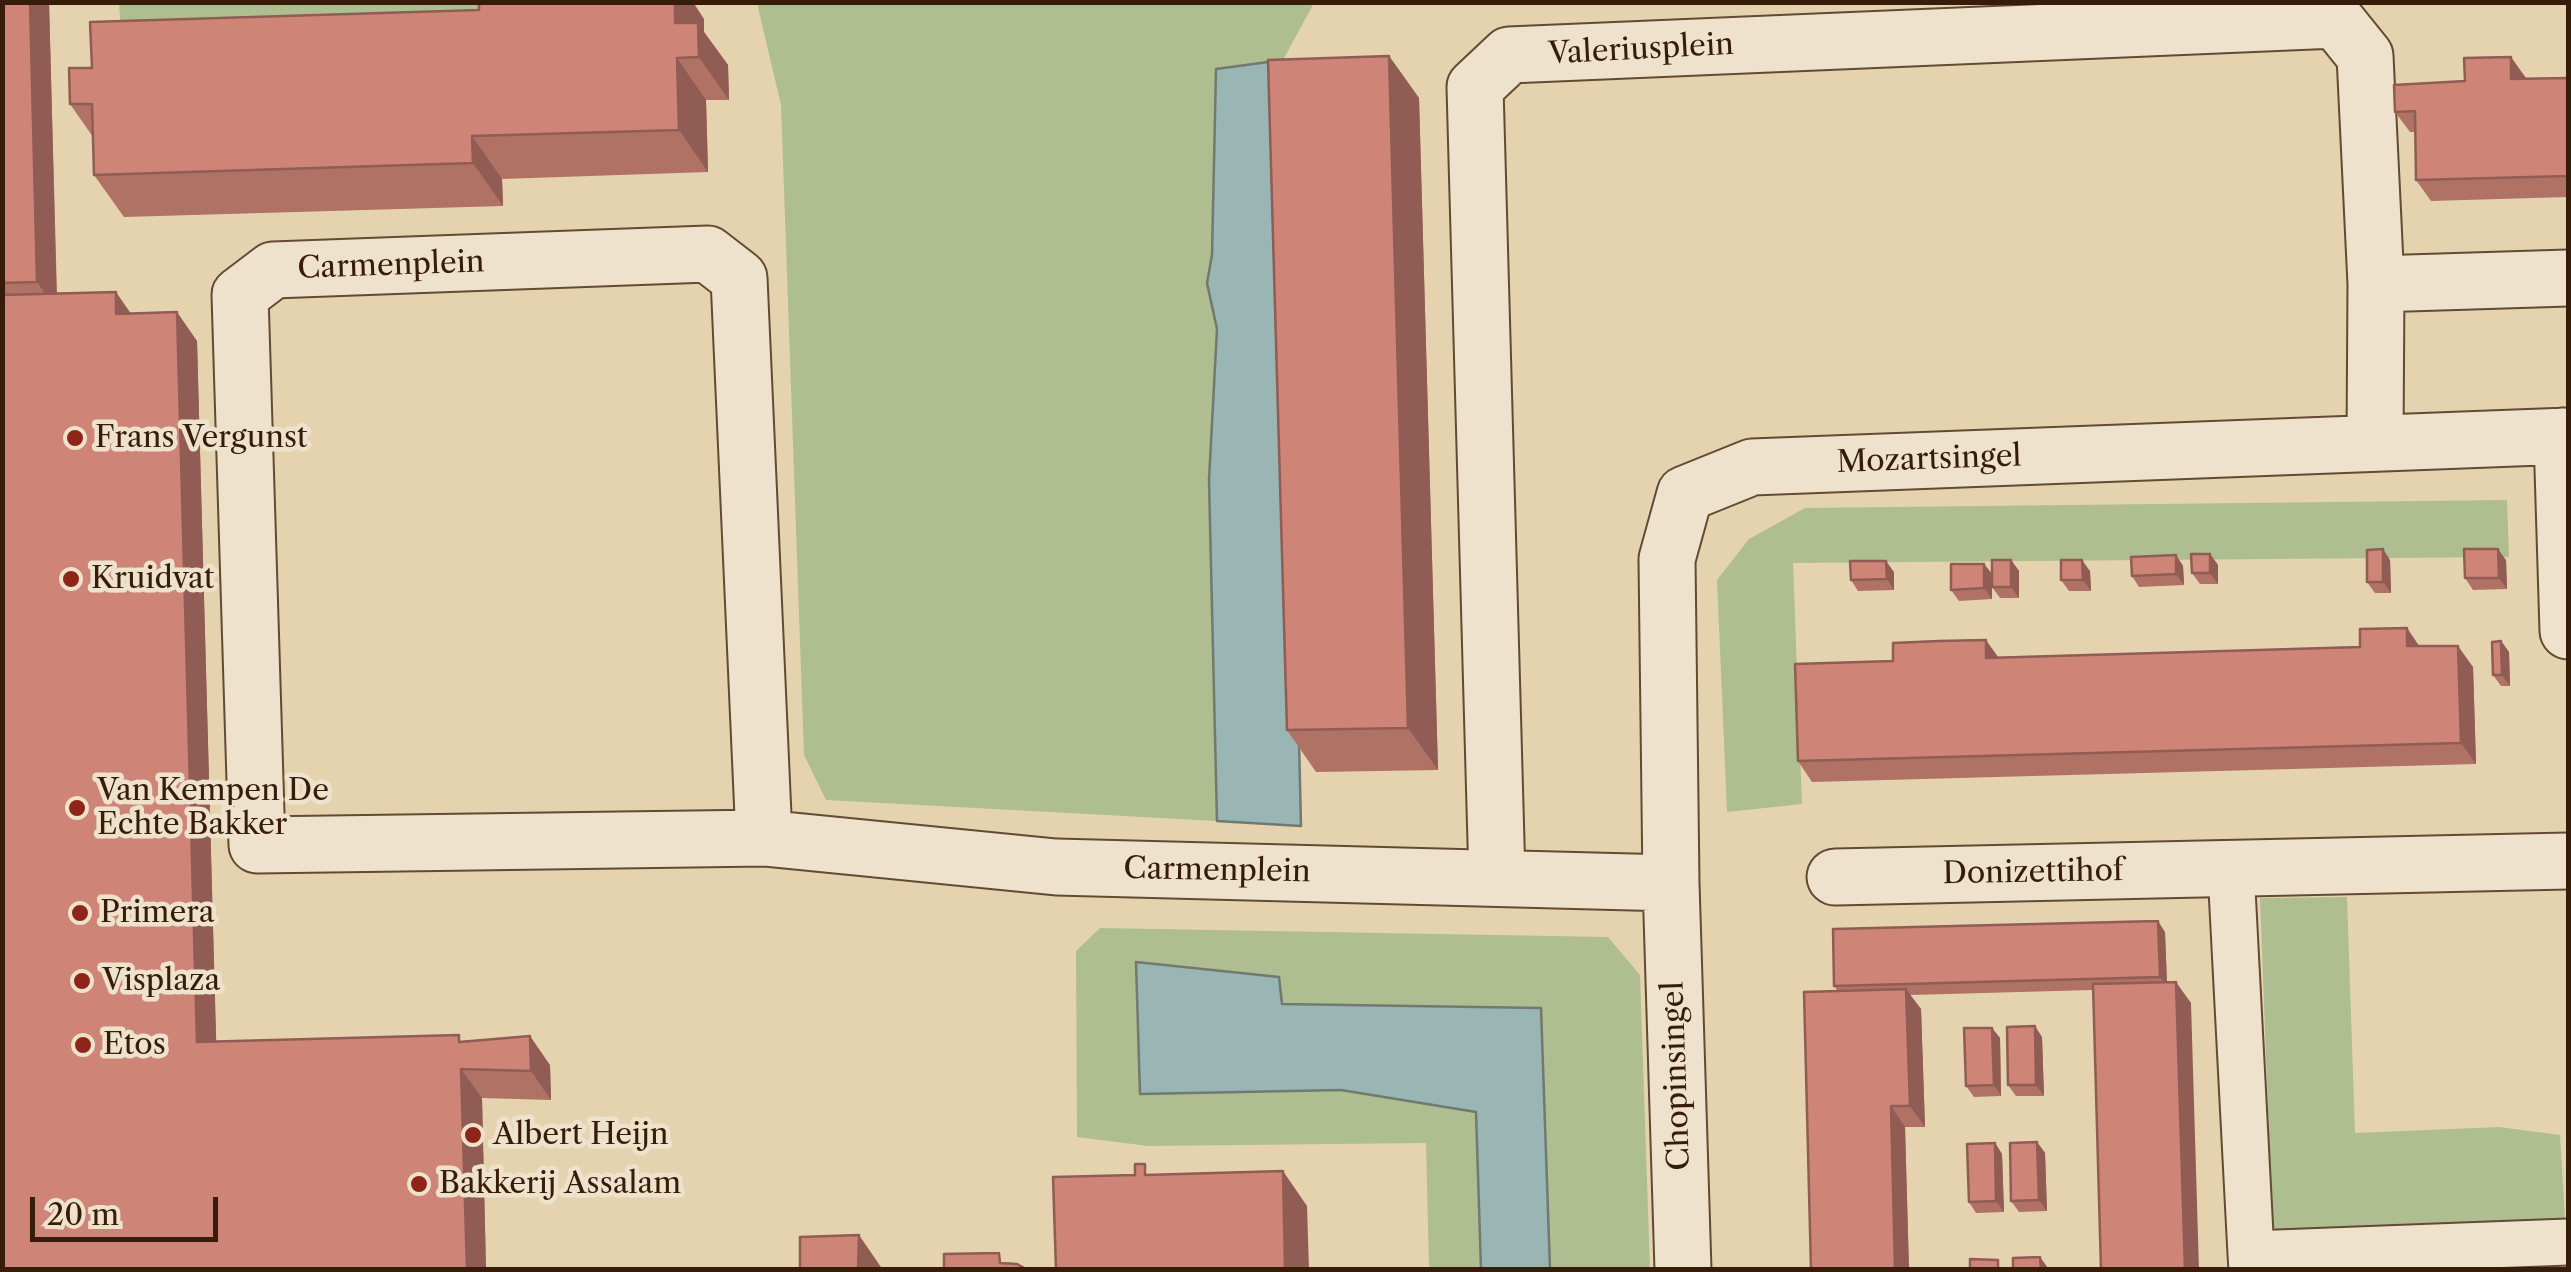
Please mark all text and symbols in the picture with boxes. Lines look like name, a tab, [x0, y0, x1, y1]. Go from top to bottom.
street label: Valeriusplein	[1547, 27, 1735, 73]
street label: Carmenplein	[297, 245, 485, 287]
place label: Frans Vergunst	[95, 420, 307, 456]
marker: Frans Vergunst	[64, 427, 86, 449]
street label: Mozartsingel	[1836, 439, 2022, 481]
place label: Kruidvat	[91, 561, 214, 597]
marker: Kruidvat	[60, 568, 82, 590]
place label: Van Kempen De Echte Bakker	[97, 773, 329, 844]
marker: Van Kempen De Echte Bakker	[66, 797, 88, 819]
street label: Carmenplein	[1123, 851, 1311, 891]
street label: Donizettihof	[1942, 853, 2124, 893]
place label: Primera	[100, 895, 215, 931]
marker: Primera	[69, 902, 91, 924]
place label: Visplaza	[102, 963, 220, 999]
marker: Visplaza	[71, 970, 93, 992]
street label: Chopinsingel	[1656, 981, 1698, 1171]
place label: Etos	[103, 1027, 166, 1063]
marker: Etos	[72, 1034, 94, 1056]
place label: Albert Heijn	[493, 1117, 669, 1153]
marker: Albert Heijn	[462, 1124, 484, 1146]
place label: Bakkerij Assalam	[439, 1166, 681, 1202]
marker: Bakkerij Assalam	[408, 1173, 430, 1195]
scale bar	[35, 1177, 222, 1239]
text: 20 m	[47, 1196, 119, 1233]

